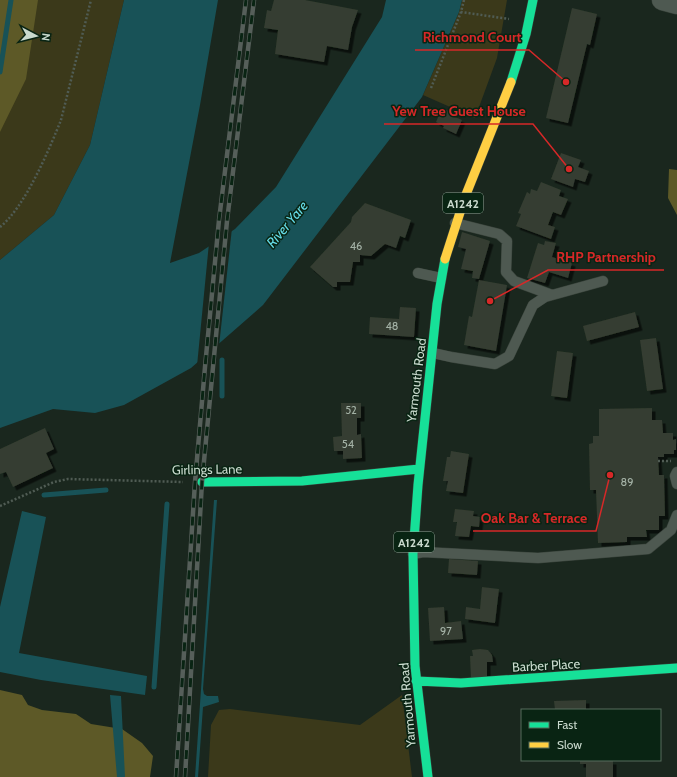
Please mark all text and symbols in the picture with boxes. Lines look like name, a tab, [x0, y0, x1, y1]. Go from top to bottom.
north arrow	[16, 16, 56, 56]
callout: Richmond Court	[415, 24, 529, 50]
text: Richmond Court	[423, 28, 522, 46]
text: N	[39, 33, 53, 42]
callout: Yew Tree Guest House	[384, 98, 533, 124]
text: Yew Tree Guest House	[391, 102, 526, 120]
road number: A1242	[443, 193, 483, 213]
water label: River Yare	[262, 197, 312, 251]
house number: 46	[350, 239, 362, 253]
callout: RHP Partnership	[548, 244, 664, 270]
text: RHP Partnership	[556, 248, 656, 266]
house number: 48	[385, 319, 399, 333]
street label: Yarmouth Road	[403, 337, 429, 424]
house number: 52	[345, 403, 357, 417]
house number: 54	[342, 437, 355, 451]
street label: Girlings Lane	[172, 460, 243, 478]
house number: 89	[621, 475, 633, 489]
callout: Oak Bar & Terrace	[473, 505, 596, 531]
text: Oak Bar & Terrace	[481, 509, 587, 527]
road number: A1242	[394, 532, 434, 552]
house number: 97	[440, 624, 452, 638]
street label: Barber Place	[512, 655, 581, 675]
street label: Yarmouth Road	[395, 662, 419, 749]
legend	[521, 709, 661, 761]
text: Fast	[557, 717, 577, 732]
text: Slow	[557, 737, 582, 752]

